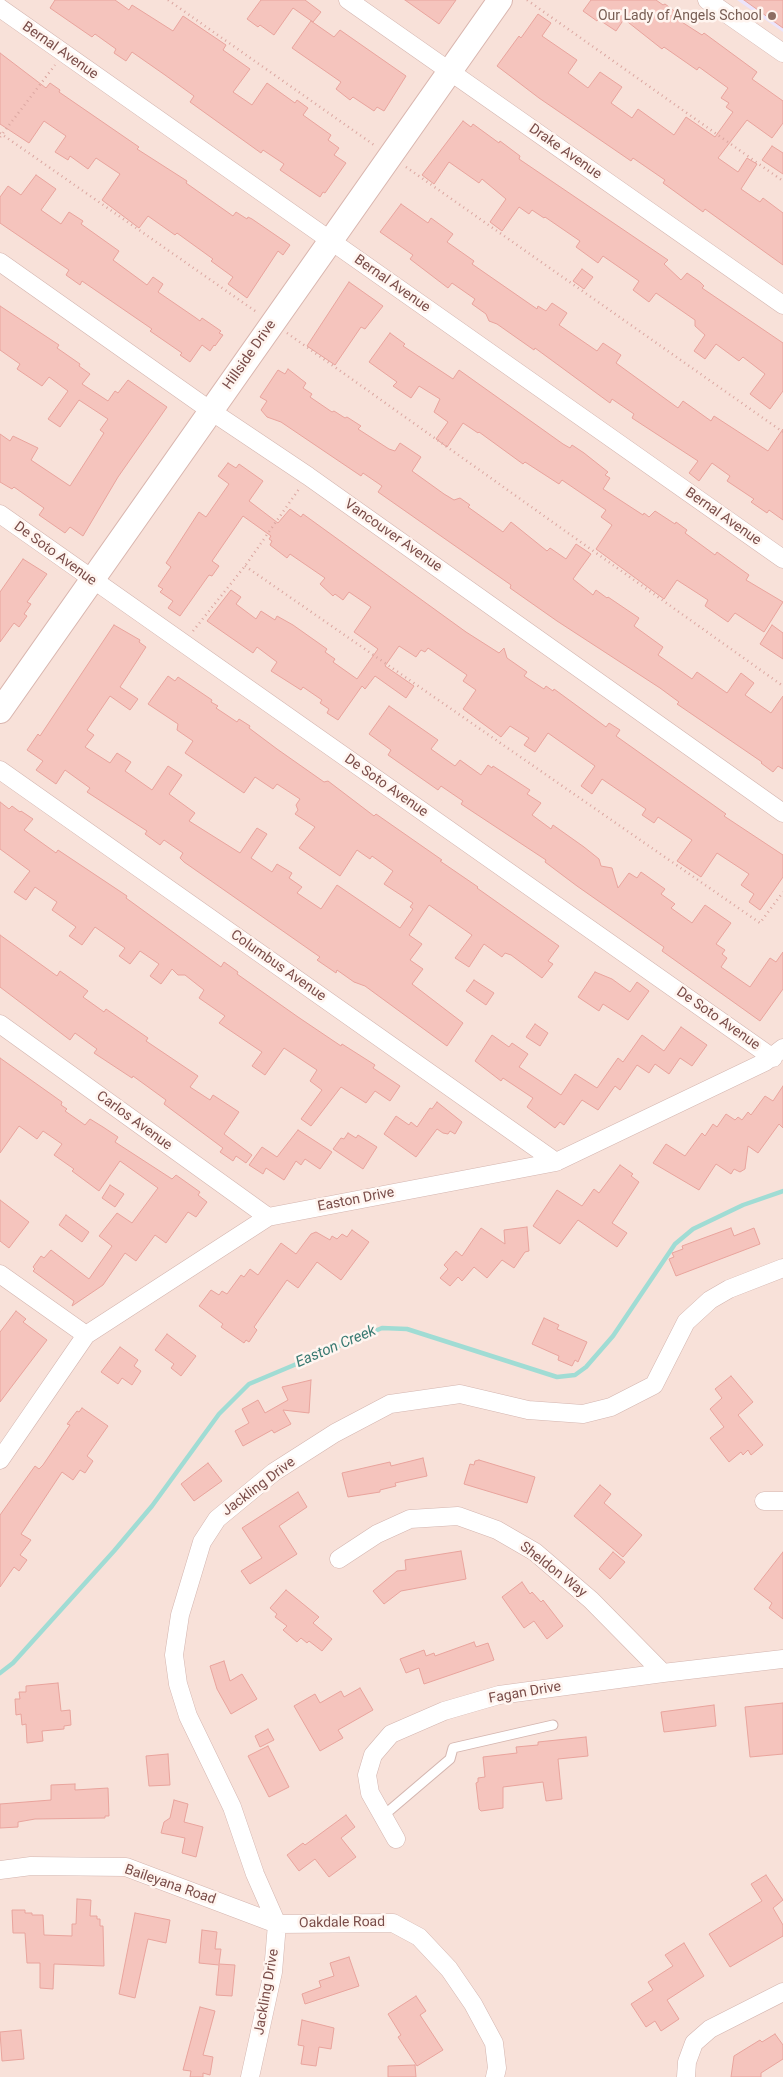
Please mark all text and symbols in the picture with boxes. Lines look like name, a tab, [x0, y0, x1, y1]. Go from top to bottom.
place label: Our Lady of Angels School	[598, 8, 762, 24]
marker: Our Lady of Angels School	[766, 10, 778, 22]
street label: Bernal Avenue	[19, 19, 101, 83]
street label: Drake Avenue	[525, 121, 605, 183]
street label: Bernal Avenue	[351, 252, 433, 316]
street label: Hillside Drive	[220, 317, 280, 393]
street label: Bernal Avenue	[682, 485, 764, 549]
street label: Vancouver Avenue	[341, 496, 445, 576]
street label: De Soto Avenue	[10, 518, 100, 590]
street label: De Soto Avenue	[341, 751, 431, 821]
street label: Columbus Avenue	[227, 927, 329, 1005]
street label: De Soto Avenue	[673, 984, 763, 1054]
street label: Carlos Avenue	[93, 1088, 175, 1154]
street label: Easton Drive	[316, 1184, 396, 1216]
water label: Easton Creek	[293, 1322, 379, 1372]
street label: Jackling Drive	[219, 1454, 299, 1520]
street label: Sheldon Way	[516, 1539, 590, 1601]
street label: Fagan Drive	[487, 1678, 563, 1708]
street label: Baileyana Road	[122, 1862, 218, 1908]
street label: Oakdale Road	[299, 1914, 385, 1932]
street label: Jackling Drive	[251, 1948, 283, 2036]

